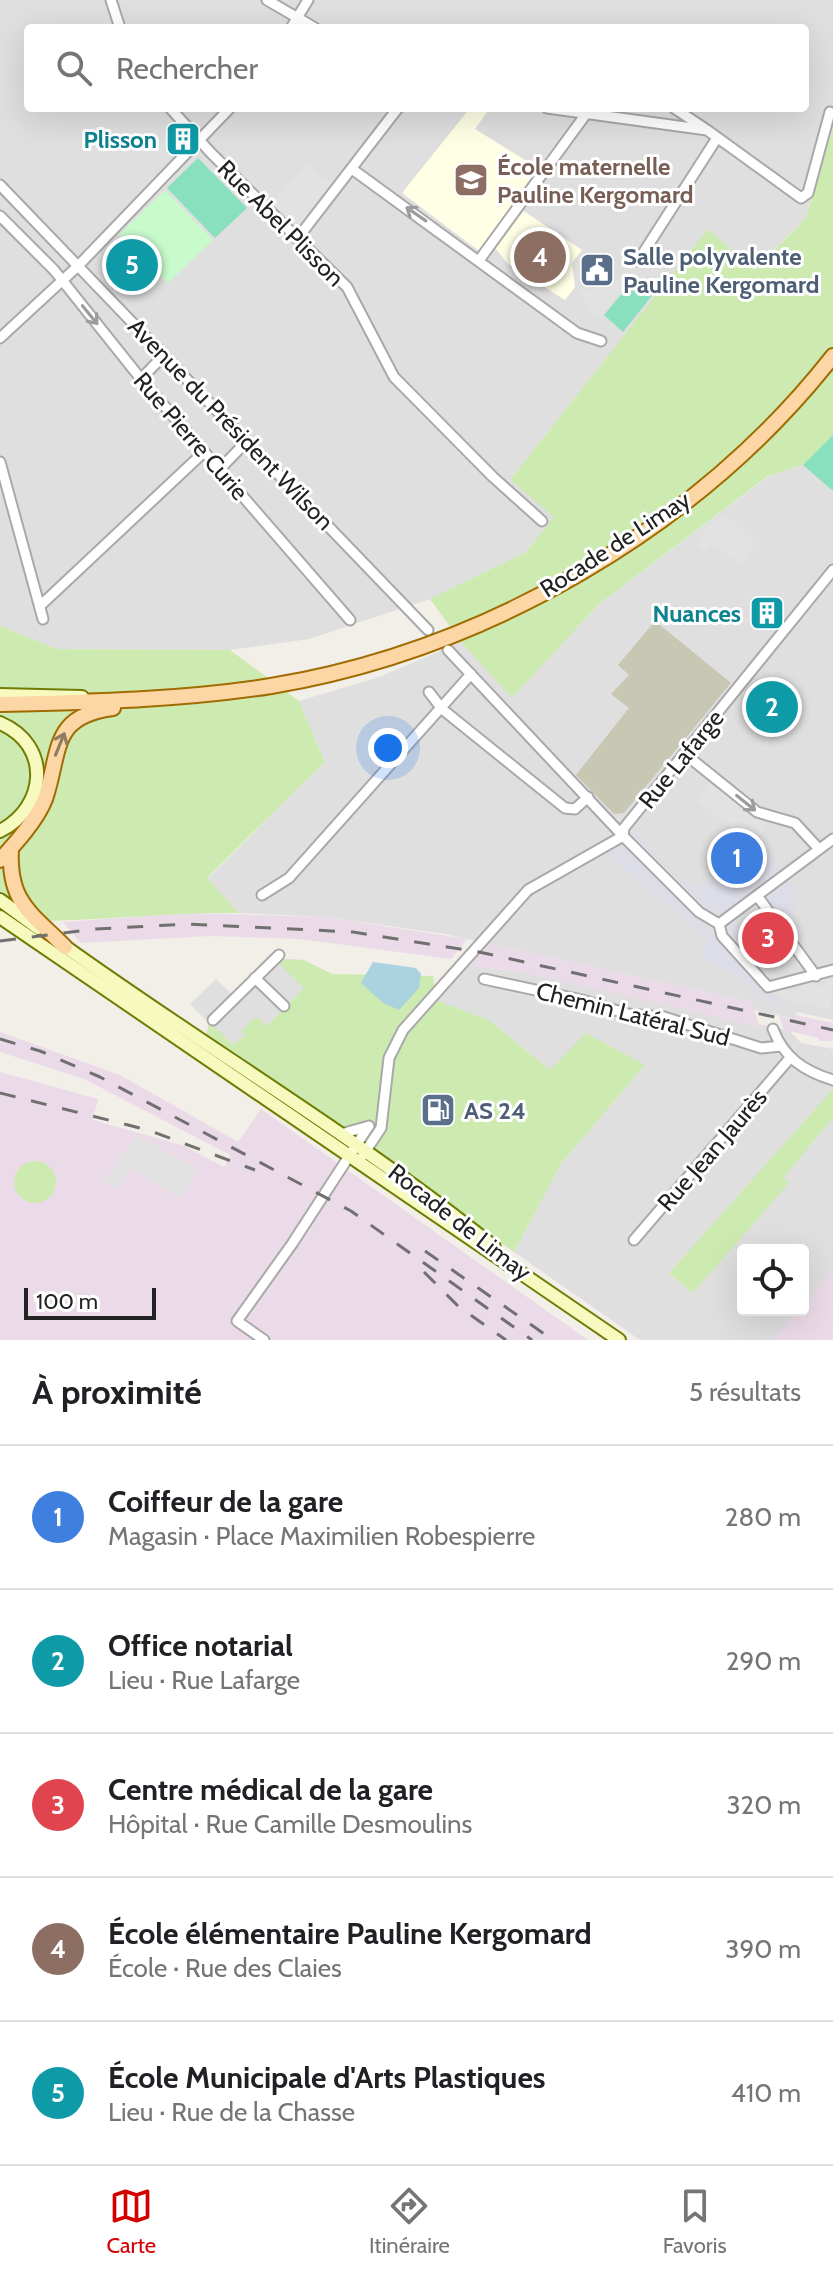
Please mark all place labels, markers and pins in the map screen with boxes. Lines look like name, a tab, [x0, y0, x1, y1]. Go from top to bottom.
building icon: Plisson	[164, 120, 202, 158]
place label: Plisson	[84, 125, 157, 154]
place label: École maternelle Pauline Kergomard	[497, 152, 693, 209]
school or university icon: École maternelle Pauline Kergomard	[452, 161, 490, 199]
pin: 4	[514, 227, 566, 287]
pin: 5	[106, 235, 158, 295]
place label: Salle polyvalente Pauline Kergomard	[623, 242, 819, 299]
public building icon: Salle polyvalente Pauline Kergomard	[578, 251, 616, 289]
building icon: Nuances	[748, 594, 786, 632]
place label: Nuances	[653, 599, 741, 628]
pin: 2	[746, 677, 798, 737]
pin: 1	[711, 828, 763, 888]
pin: 3	[742, 908, 794, 968]
fuel station icon: AS 24	[419, 1091, 457, 1129]
place label: AS 24	[464, 1096, 526, 1125]

